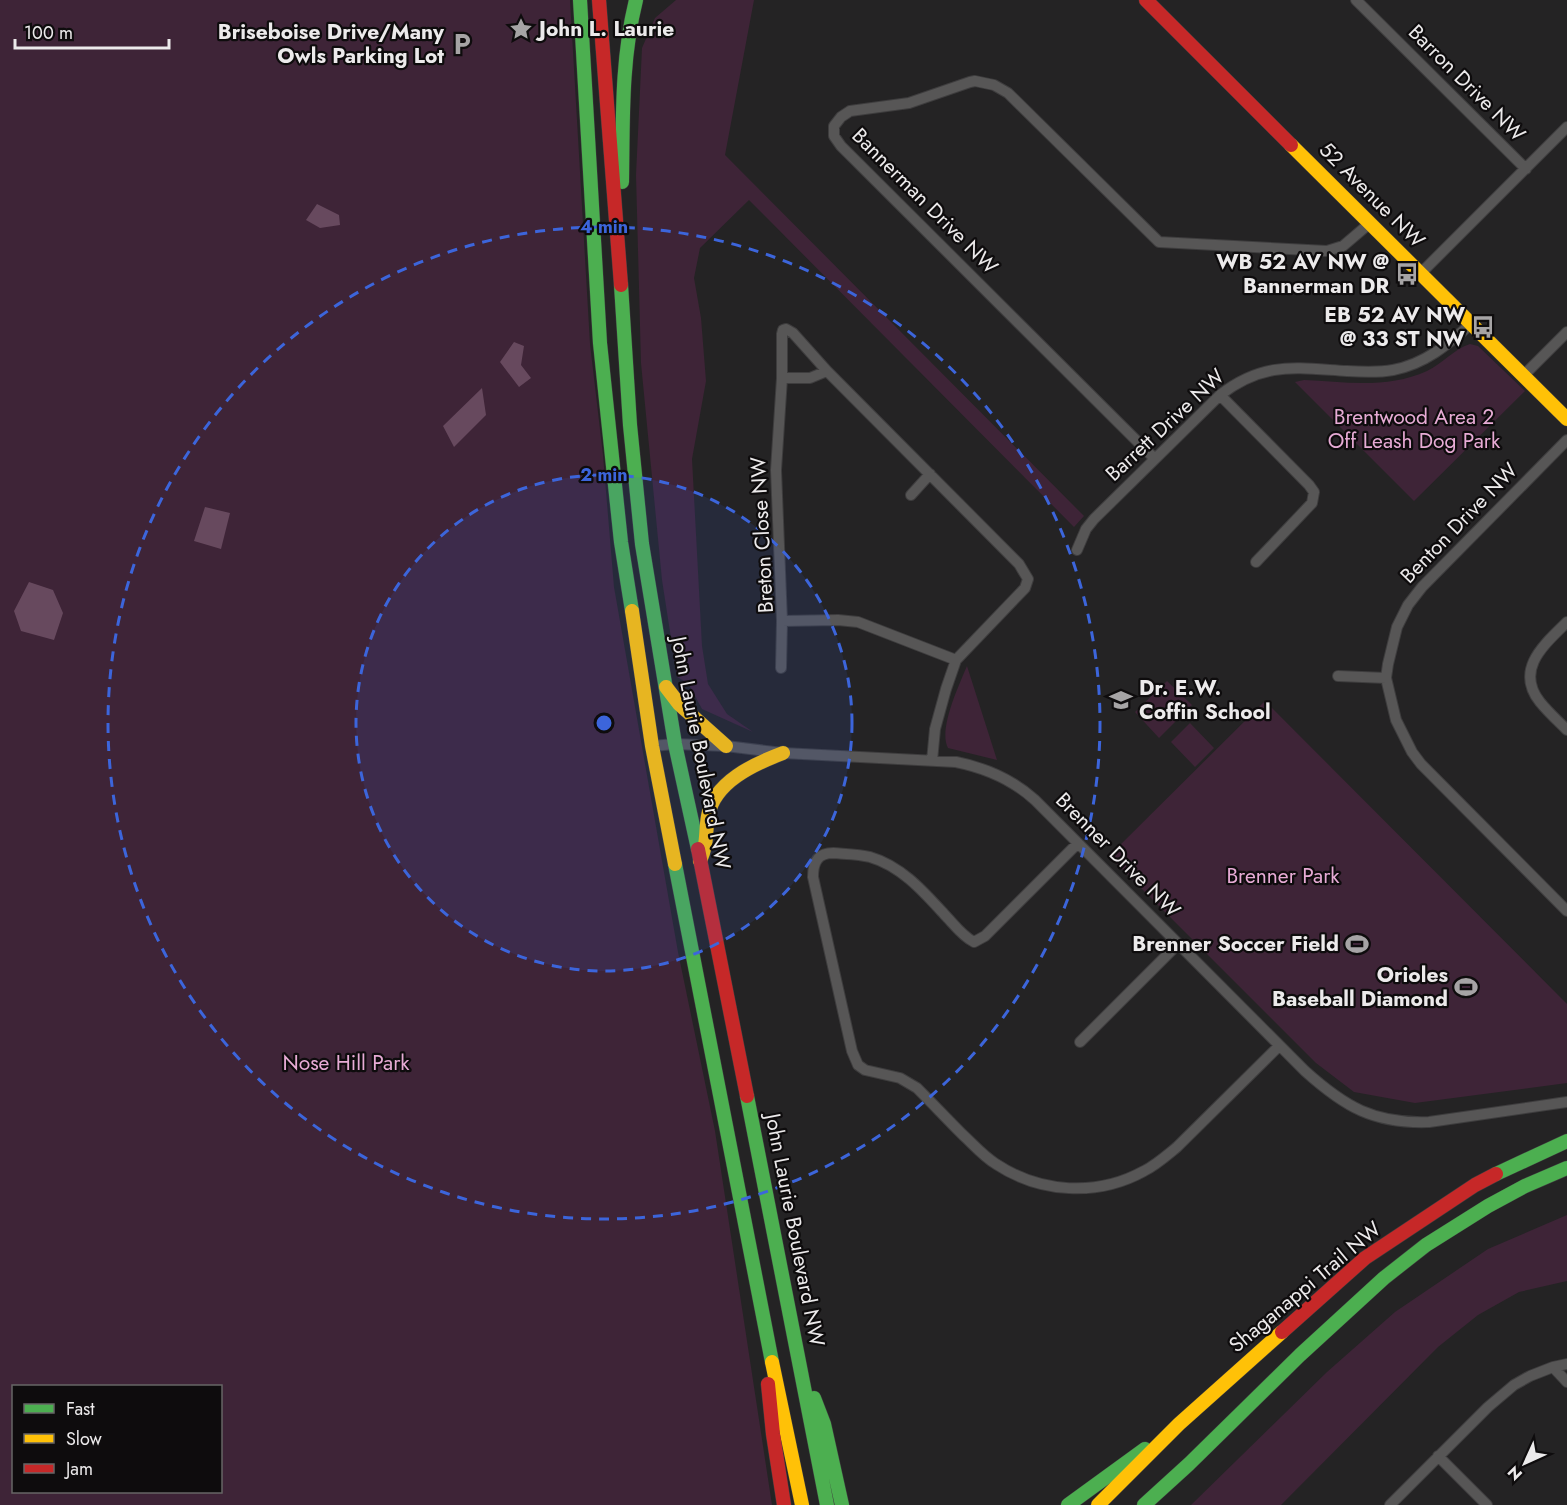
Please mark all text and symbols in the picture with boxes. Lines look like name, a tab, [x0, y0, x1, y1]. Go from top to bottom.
scale bar	[15, 12, 170, 50]
place label: John L. Laurie	[535, 14, 674, 44]
place icon: John L. Laurie	[508, 16, 534, 42]
place label: Briseboise Drive/Many Owls Parking Lot	[218, 17, 445, 71]
street label: Barron Drive NW	[1402, 18, 1532, 148]
text: 100 m	[24, 20, 73, 46]
parking icon: Briseboise Drive/Many Owls Parking Lot	[449, 31, 475, 57]
street label: Bannerman Drive NW	[845, 121, 1005, 281]
street label: 52 Avenue NW	[1312, 135, 1432, 255]
text: 4 min	[580, 214, 628, 240]
place label: WB 52 AV NW @ Bannerman DR	[1216, 247, 1389, 301]
bus stop icon: WB 52 AV NW @ Bannerman DR	[1394, 261, 1420, 287]
place label: EB 52 AV NW @ 33 ST NW	[1324, 300, 1466, 354]
bus stop icon: EB 52 AV NW @ 33 ST NW	[1470, 314, 1496, 340]
street label: Barrett Drive NW	[1099, 362, 1231, 488]
park label: Brentwood Area 2 Off Leash Dog Park	[1328, 402, 1501, 456]
street label: Breton Close NW	[743, 456, 781, 614]
street label: Benton Drive NW	[1394, 456, 1525, 590]
text: 2 min	[580, 462, 628, 488]
street label: John Laurie Boulevard NW	[663, 631, 738, 872]
place label: Dr. E.W. Coffin School	[1139, 673, 1271, 727]
school or university icon: Dr. E.W. Coffin School	[1108, 687, 1134, 713]
centre of rings	[594, 713, 614, 733]
street label: Brenner Drive NW	[1049, 786, 1187, 924]
park label: Brenner Park	[1226, 861, 1340, 891]
place label: Brenner Soccer Field	[1132, 929, 1339, 959]
sports icon: Brenner Soccer Field	[1344, 931, 1370, 957]
place label: Orioles Baseball Diamond	[1272, 960, 1448, 1014]
sports icon: Orioles Baseball Diamond	[1453, 974, 1479, 1000]
park label: Nose Hill Park	[282, 1048, 410, 1078]
street label: John Laurie Boulevard NW	[757, 1108, 832, 1349]
street label: Shaganappi Trail NW	[1222, 1214, 1388, 1360]
legend	[12, 1385, 222, 1493]
text: Fast	[66, 1396, 95, 1422]
text: Slow	[66, 1426, 103, 1452]
north arrow	[1495, 1433, 1555, 1493]
text: Jam	[64, 1456, 93, 1482]
text: N	[1502, 1461, 1527, 1486]

